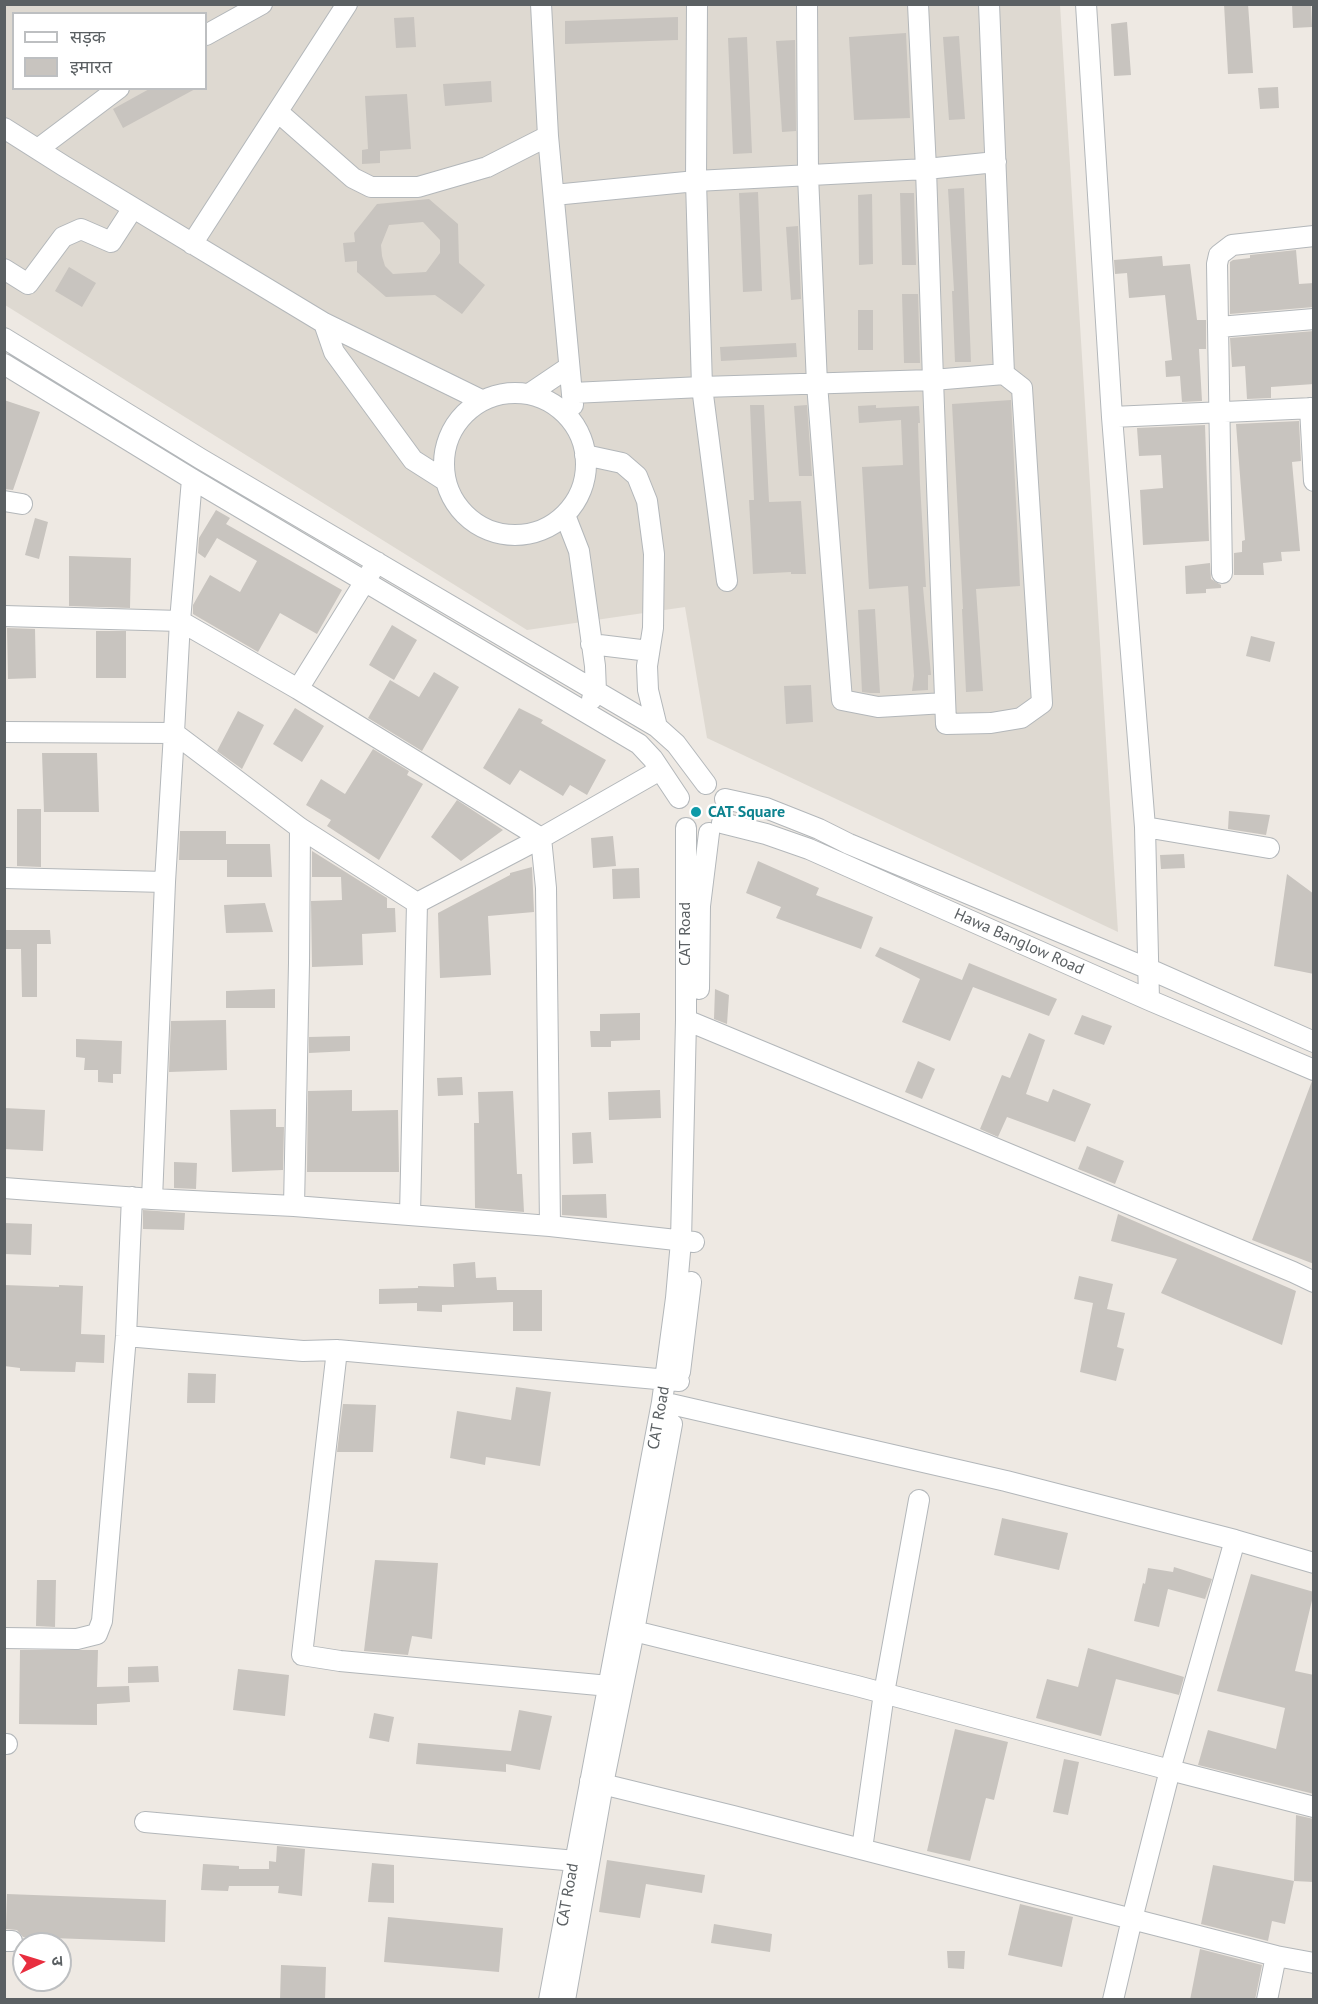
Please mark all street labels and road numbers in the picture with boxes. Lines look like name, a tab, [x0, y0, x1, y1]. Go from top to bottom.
street label: CAT Road	[675, 902, 695, 966]
street label: Hawa Banglow Road	[951, 905, 1087, 979]
street label: CAT Road	[644, 1385, 674, 1451]
street label: CAT Road	[553, 1862, 583, 1928]

